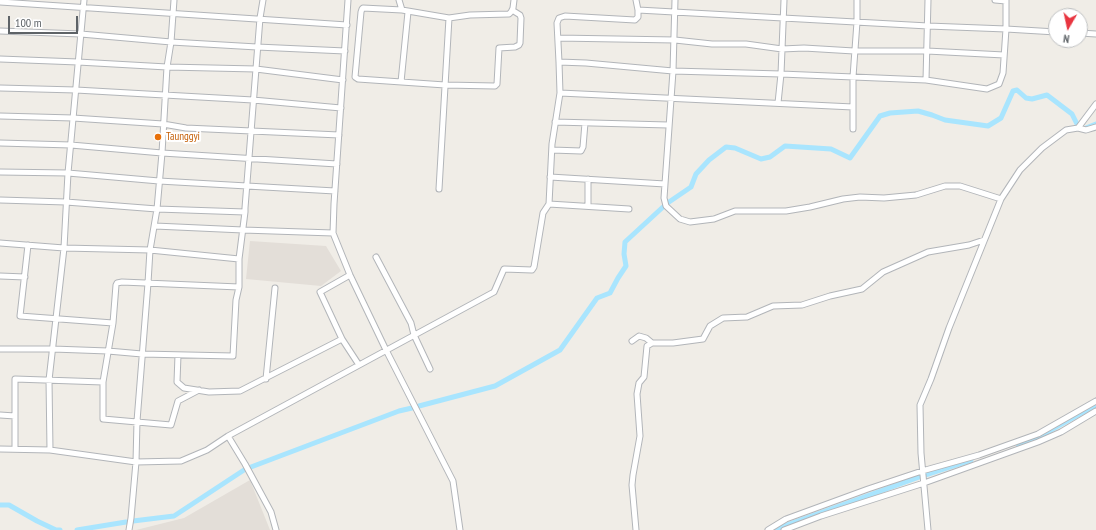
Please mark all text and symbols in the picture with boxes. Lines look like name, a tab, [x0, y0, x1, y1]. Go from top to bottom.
scale bar	[10, 8, 80, 34]
north arrow	[1048, 8, 1088, 48]
text: 100 m	[15, 15, 42, 30]
text: N	[1062, 31, 1070, 46]
place label: Taunggyi	[166, 130, 200, 144]
marker: Taunggyi	[153, 132, 163, 142]

